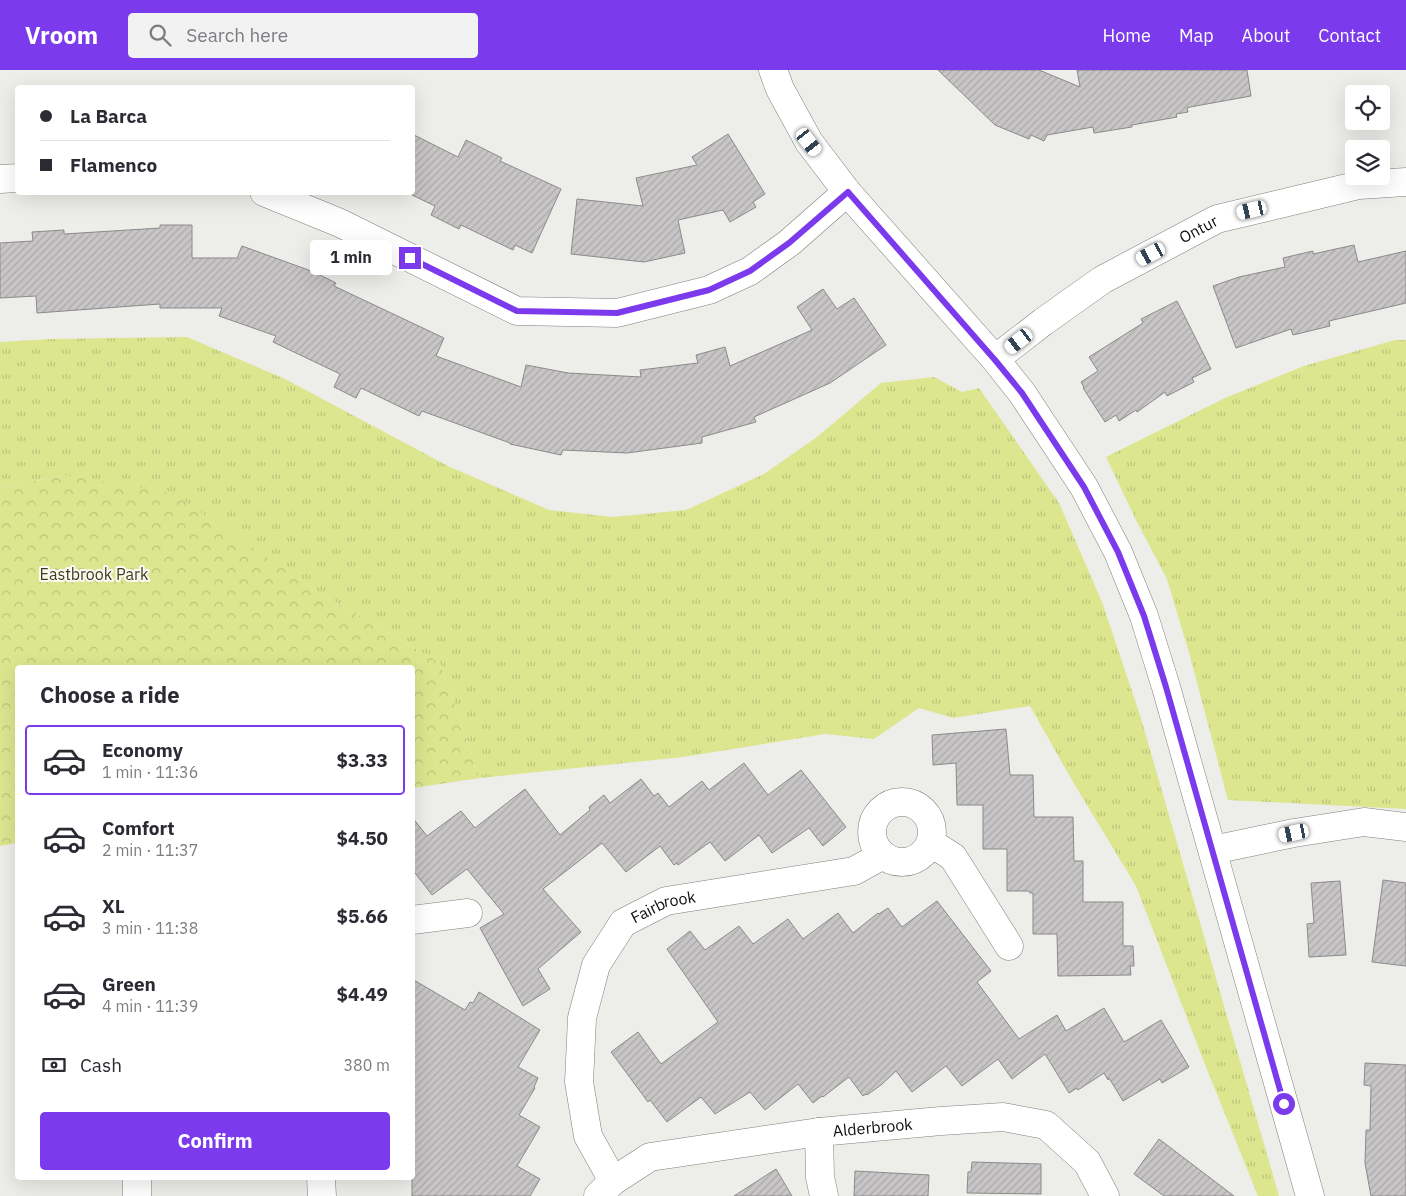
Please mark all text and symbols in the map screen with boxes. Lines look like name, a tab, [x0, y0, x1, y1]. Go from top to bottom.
search box	[128, 13, 478, 58]
text: Vroom	[25, 19, 98, 51]
icon: search	[146, 21, 174, 49]
text: Search here	[186, 23, 288, 47]
text: Home	[1103, 24, 1151, 47]
text: Map	[1179, 24, 1214, 47]
text: About	[1242, 24, 1290, 47]
text: Contact	[1318, 24, 1381, 47]
map controls	[1345, 85, 1390, 185]
button: locate	[1345, 85, 1390, 130]
text: La Barca	[70, 104, 147, 128]
car	[793, 126, 824, 158]
button: layers	[1345, 140, 1390, 185]
text: Flamenco	[70, 153, 157, 177]
car	[1235, 199, 1268, 221]
street label: Ontur	[1175, 210, 1221, 247]
callout: 1 min	[310, 240, 392, 276]
car	[1134, 240, 1167, 268]
text: 1 min	[330, 247, 372, 267]
route end	[399, 247, 421, 269]
car	[1002, 326, 1035, 356]
park label: Eastbrook Park	[40, 564, 149, 584]
text: Choose a ride	[40, 680, 180, 709]
icon: car	[42, 738, 87, 783]
text: Economy	[102, 738, 183, 762]
text: $3.33	[336, 748, 388, 772]
text: 1 min · 11:36	[102, 762, 198, 782]
icon: car	[42, 816, 87, 861]
text: Comfort	[102, 816, 175, 840]
car	[1277, 823, 1310, 843]
text: $4.50	[336, 826, 388, 850]
text: 2 min · 11:37	[102, 840, 198, 860]
street label: Fairbrook	[627, 886, 698, 927]
icon: car	[42, 894, 87, 939]
text: XL	[102, 894, 125, 918]
text: $5.66	[336, 904, 388, 928]
text: 3 min · 11:38	[102, 918, 198, 938]
icon: car	[42, 972, 87, 1017]
text: Green	[102, 972, 156, 996]
text: $4.49	[336, 982, 388, 1006]
text: 4 min · 11:39	[102, 996, 198, 1016]
icon: cash	[40, 1051, 68, 1079]
text: Cash	[80, 1053, 122, 1077]
text: 380 m	[343, 1055, 390, 1075]
route start	[1273, 1093, 1295, 1115]
button: Confirm	[40, 1112, 390, 1170]
street label: Alderbrook	[832, 1114, 914, 1141]

